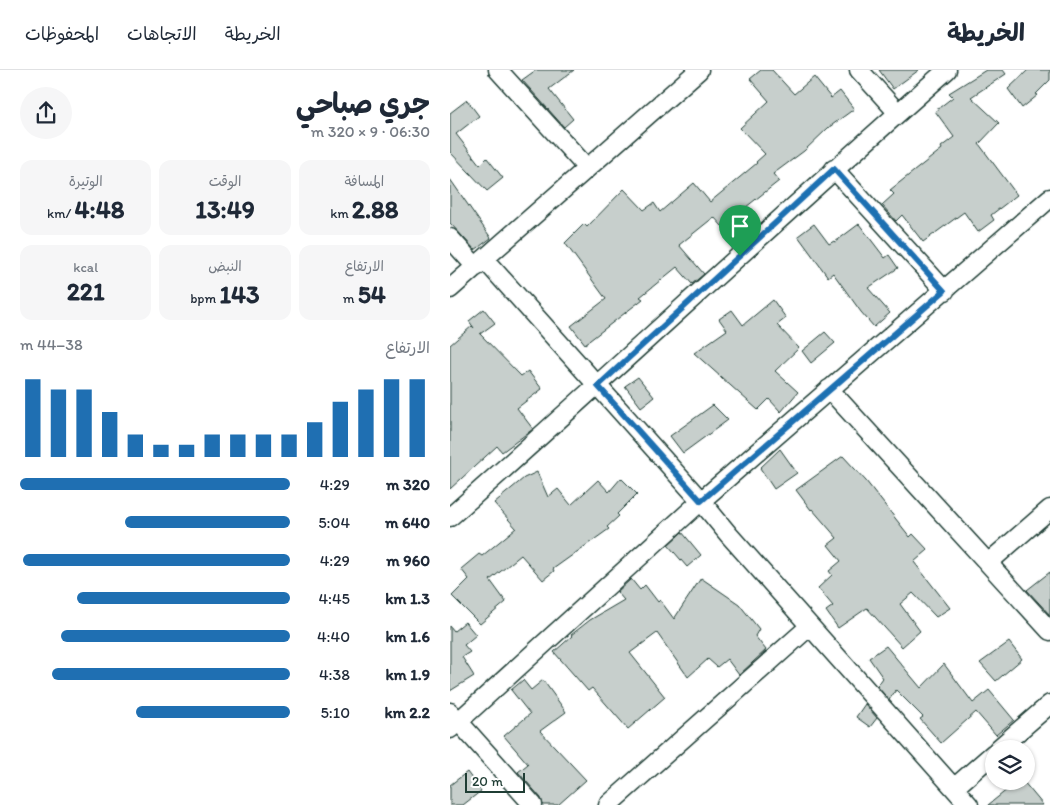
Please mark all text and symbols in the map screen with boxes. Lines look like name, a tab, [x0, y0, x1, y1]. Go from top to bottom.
text: الخريطة	[947, 18, 1025, 47]
text: المحفوظات	[25, 23, 99, 45]
text: الاتجاهات	[127, 23, 197, 45]
text: الخريطة	[225, 23, 281, 45]
text: جري صباحي	[296, 86, 430, 120]
button: share	[20, 87, 72, 139]
text: 06:30 · 9 × 320 m	[311, 122, 430, 141]
text: الوتيرة	[69, 173, 103, 190]
text: الوقت	[209, 173, 241, 190]
text: المسافة	[344, 173, 384, 190]
text: 4:48	[75, 194, 124, 224]
text: 13:49	[195, 194, 255, 224]
text: 2.88	[352, 194, 399, 224]
text: /km	[47, 205, 75, 222]
text: km	[330, 205, 352, 222]
pin	[719, 205, 761, 256]
icon: arrive	[726, 212, 754, 240]
text: النبض	[208, 258, 242, 275]
text: الارتفاع	[345, 258, 384, 275]
text: kcal	[73, 259, 98, 276]
text: 221	[67, 276, 105, 306]
text: 143	[219, 279, 260, 309]
text: 54	[358, 279, 386, 309]
text: bpm	[190, 290, 219, 307]
text: m	[343, 290, 358, 307]
text: 38–44 m	[20, 335, 83, 354]
text: الارتفاع	[385, 338, 430, 357]
text: 4:29	[320, 475, 350, 494]
text: 320 m	[386, 475, 430, 494]
text: 5:04	[318, 513, 350, 532]
text: 640 m	[385, 513, 430, 532]
text: 4:29	[320, 551, 350, 570]
text: 960 m	[386, 551, 430, 570]
text: 4:45	[318, 589, 350, 608]
text: 1.3 km	[385, 589, 430, 608]
text: 4:40	[317, 627, 350, 646]
text: 1.6 km	[385, 627, 430, 646]
text: 4:38	[319, 665, 350, 684]
text: 1.9 km	[386, 665, 430, 684]
text: 5:10	[320, 703, 350, 722]
text: 2.2 km	[384, 703, 430, 722]
map controls	[985, 740, 1035, 790]
button: layers	[985, 740, 1035, 790]
scale bar	[465, 770, 525, 793]
text: 20 m	[472, 773, 503, 790]

